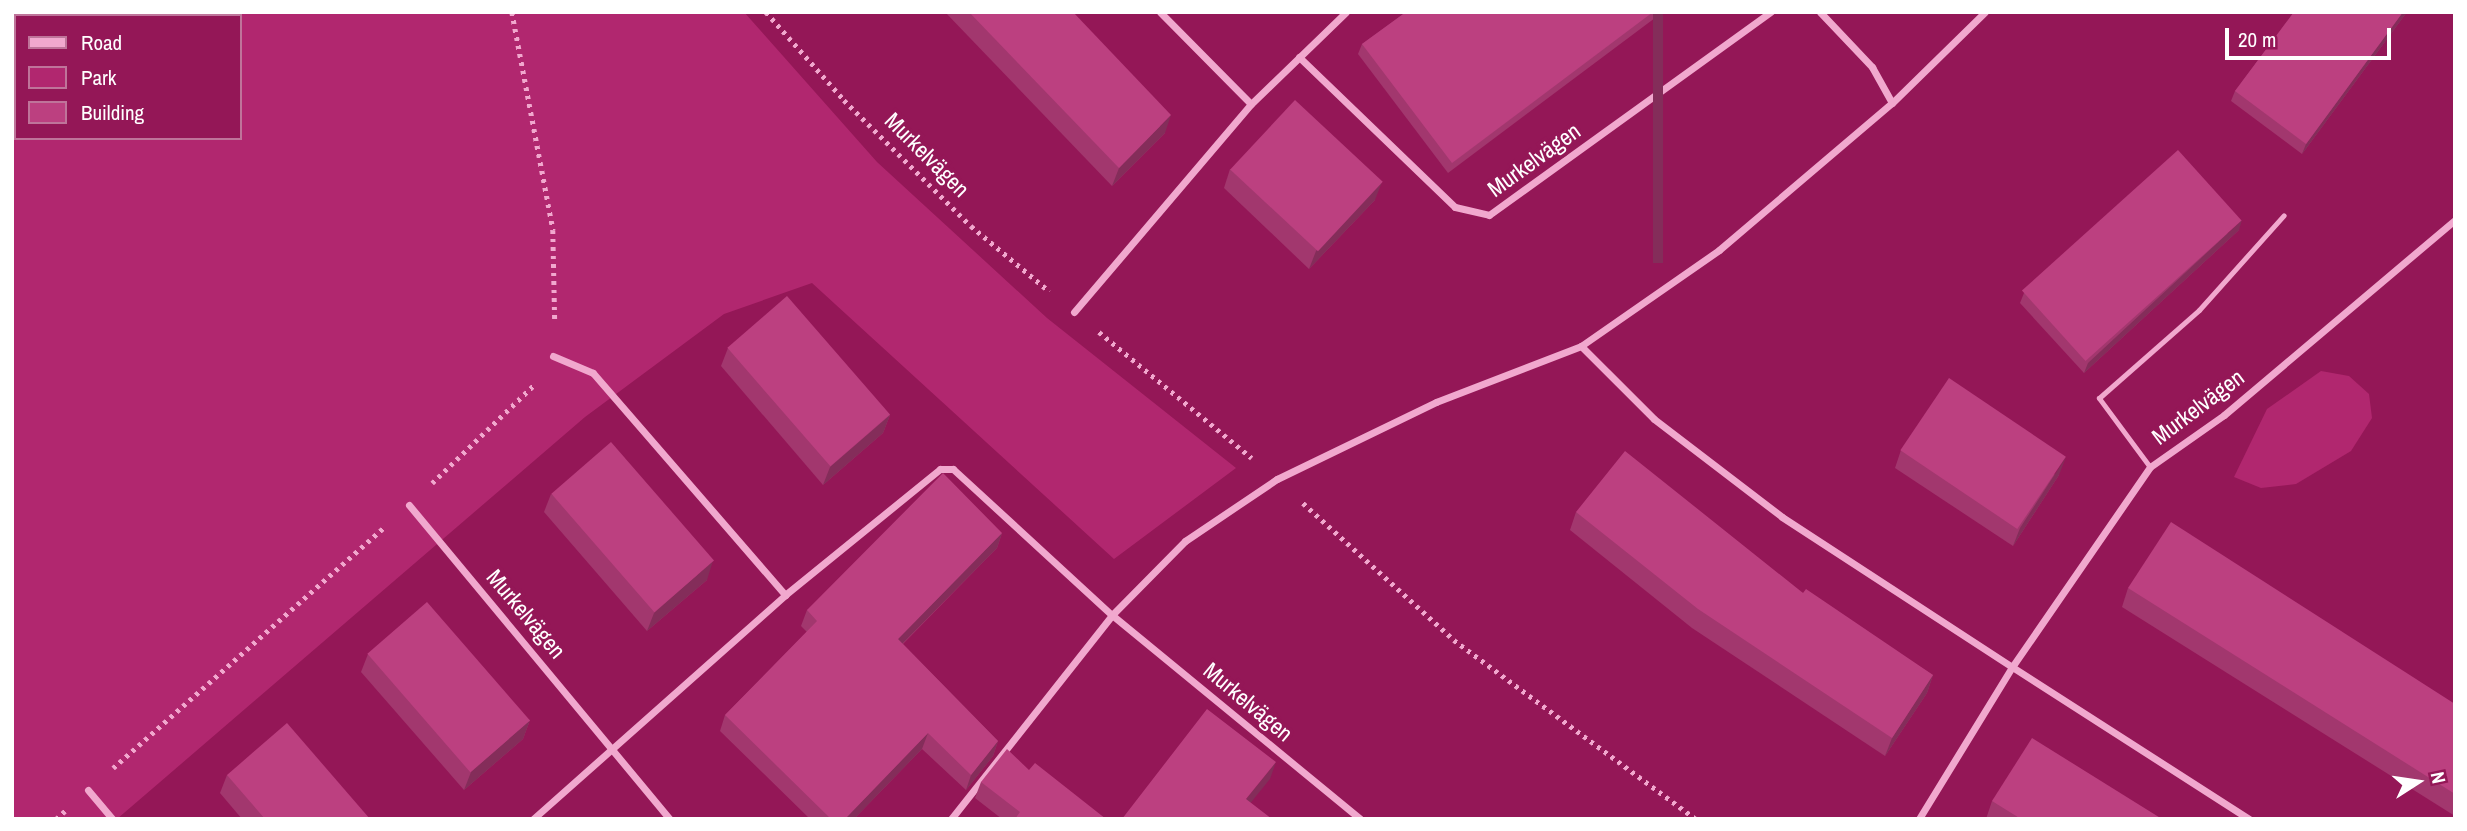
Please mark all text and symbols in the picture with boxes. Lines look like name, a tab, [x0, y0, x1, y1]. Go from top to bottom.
legend	[14, 14, 242, 140]
scale bar	[2229, 14, 2395, 58]
text: 20 m	[2238, 25, 2276, 54]
text: Road	[81, 28, 122, 57]
text: Park	[81, 63, 116, 92]
text: Building	[81, 98, 144, 127]
street label: Murkelvägen	[879, 107, 975, 203]
street label: Murkelvägen	[1482, 117, 1586, 203]
street label: Murkelvägen	[2147, 363, 2249, 451]
street label: Murkelvägen	[481, 564, 571, 664]
street label: Murkelvägen	[1198, 657, 1298, 747]
north arrow	[2383, 747, 2453, 817]
text: N	[2425, 769, 2452, 786]

